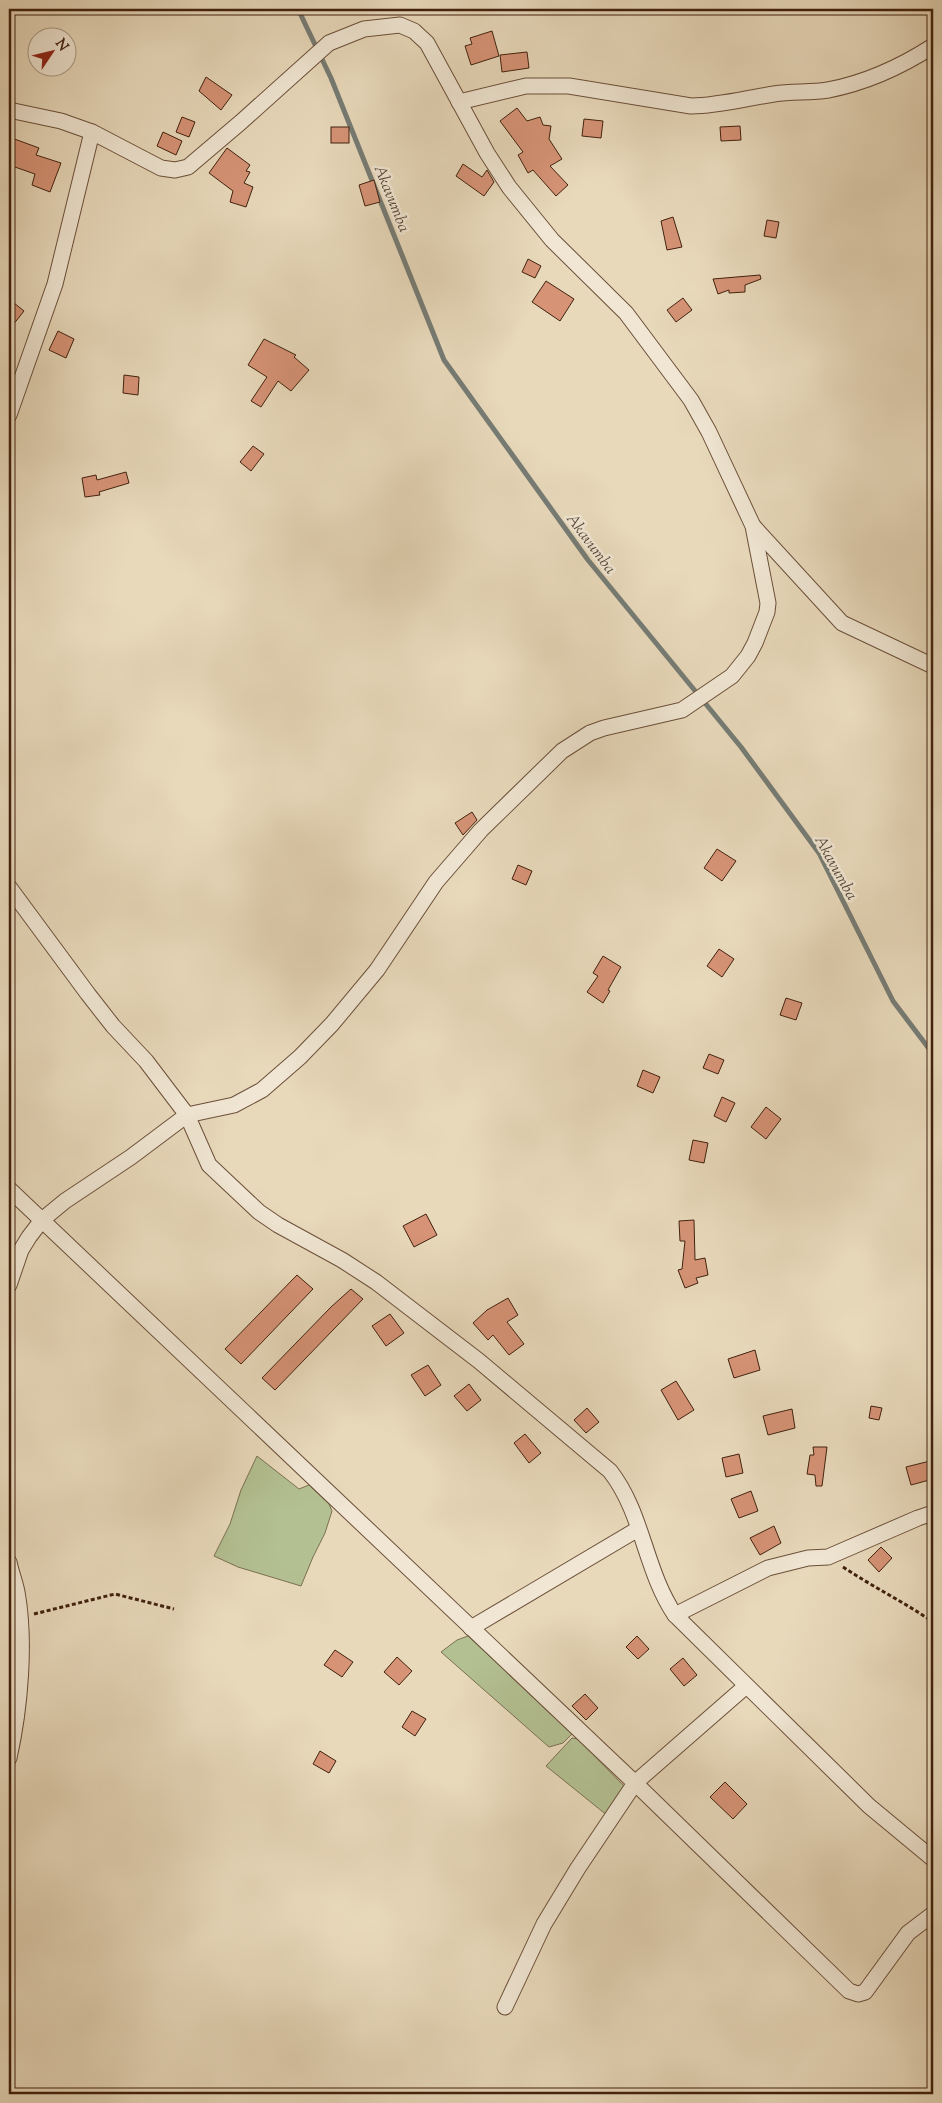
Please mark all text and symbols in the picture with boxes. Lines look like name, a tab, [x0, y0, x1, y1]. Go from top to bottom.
north arrow	[28, 28, 78, 78]
text: N	[50, 35, 72, 56]
water label: Akavumba	[367, 162, 415, 236]
water label: Akavumba	[559, 509, 621, 580]
water label: Akavumba	[808, 832, 862, 905]

